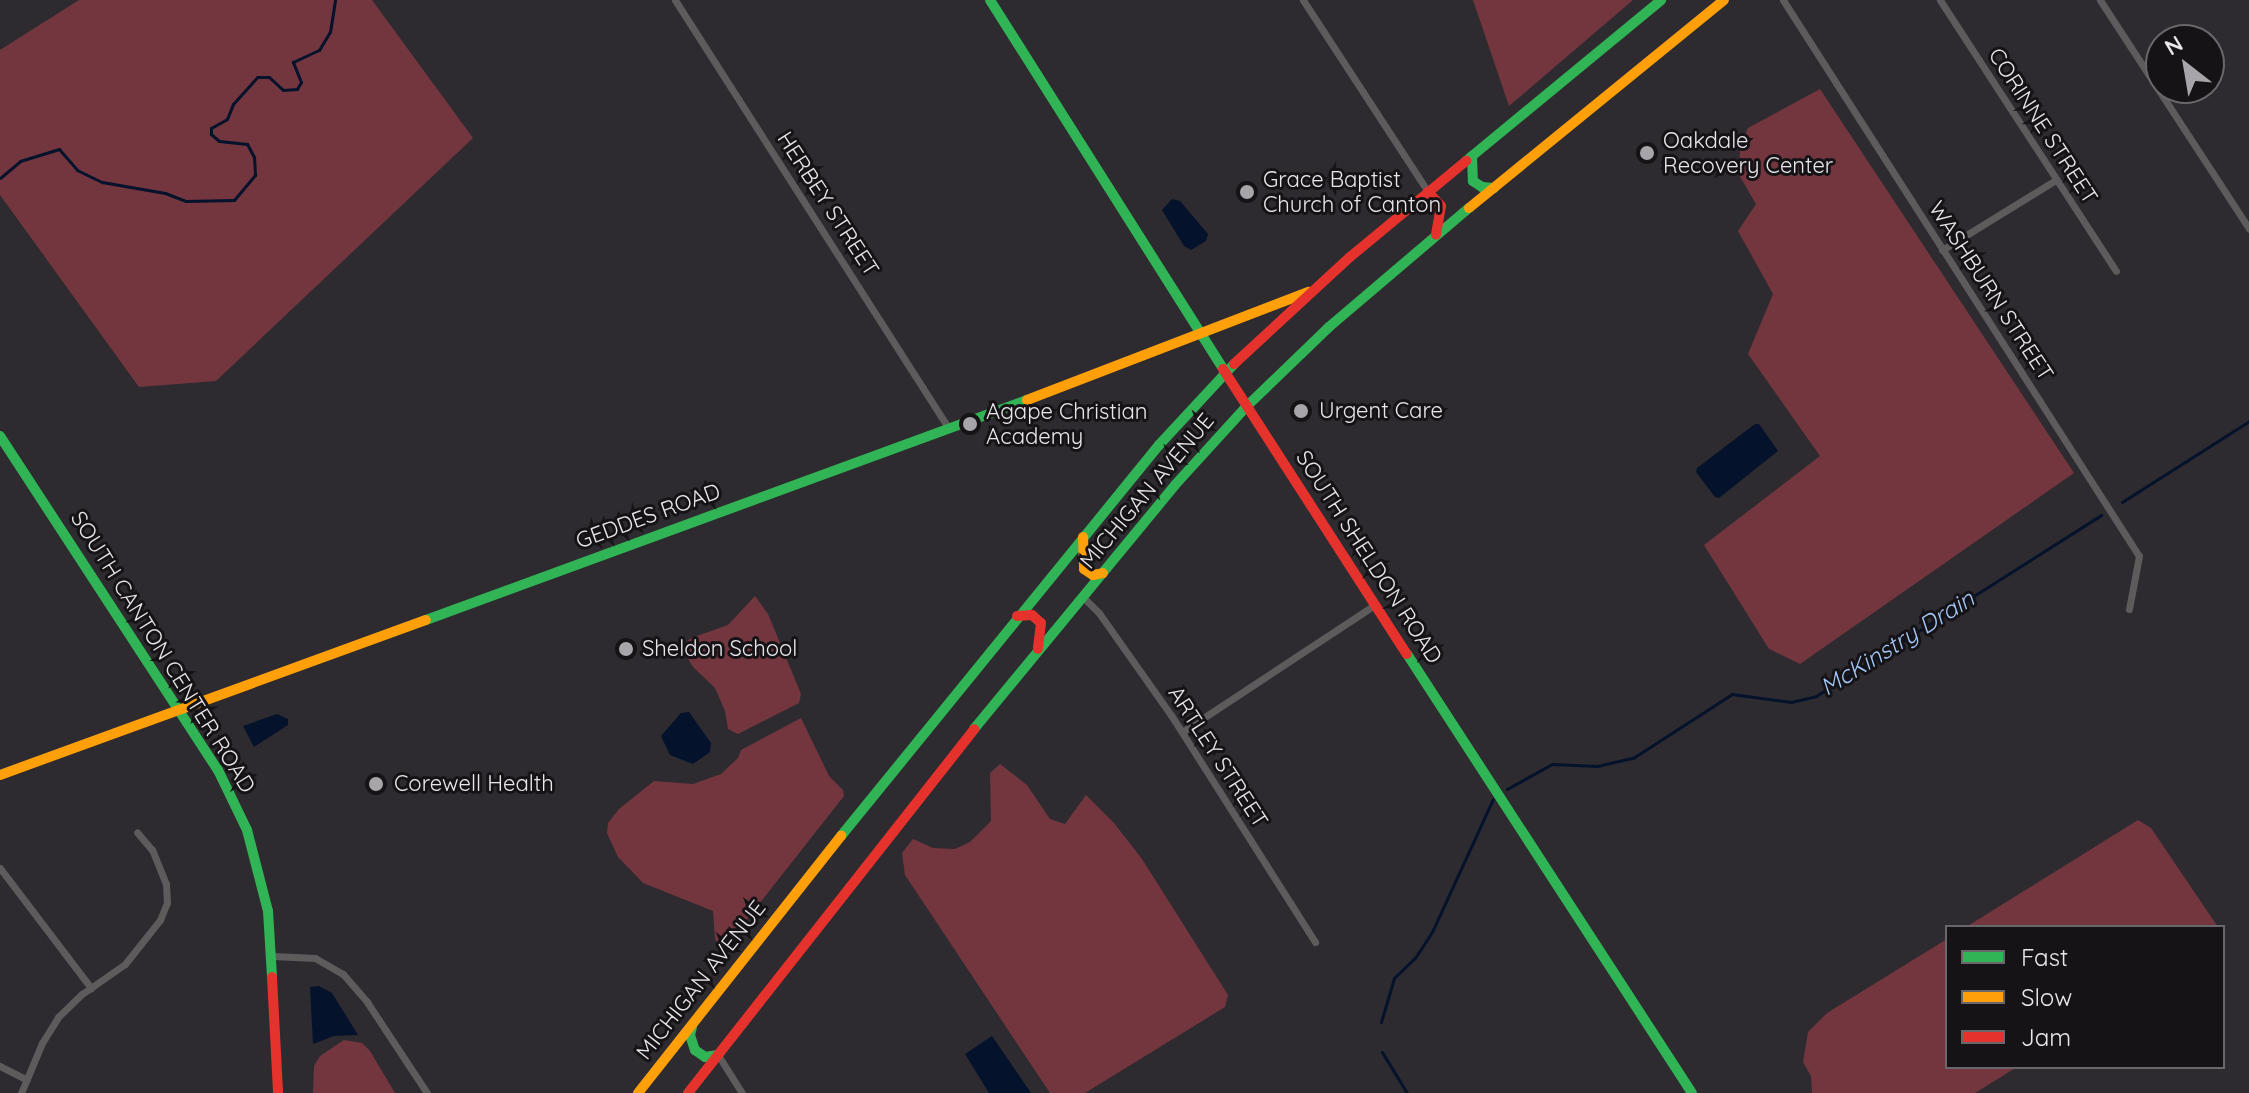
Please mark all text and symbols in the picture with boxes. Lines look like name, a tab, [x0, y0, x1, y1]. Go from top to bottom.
north arrow	[2145, 24, 2225, 104]
text: N	[2160, 29, 2188, 61]
street label: CORINNE STREET	[1983, 43, 2103, 209]
street label: HERBEY STREET	[771, 127, 885, 281]
place label: Oakdale Recovery Center	[1663, 127, 1833, 178]
marker: Oakdale Recovery Center	[1638, 144, 1656, 162]
place label: Grace Baptist Church of Canton	[1263, 166, 1441, 218]
marker: Grace Baptist Church of Canton	[1238, 183, 1256, 201]
street label: WASHBURN STREET	[1923, 196, 2059, 386]
place label: Agape Christian Academy	[986, 398, 1148, 450]
place label: Urgent Care	[1319, 398, 1443, 424]
marker: Urgent Care	[1290, 400, 1312, 422]
street label: MICHIGAN AVENUE	[1074, 408, 1220, 574]
marker: Agape Christian Academy	[961, 415, 979, 433]
street label: SOUTH SHELDON ROAD	[1290, 446, 1448, 668]
street label: GEDDES ROAD	[572, 478, 724, 554]
street label: SOUTH CANTON CENTER ROAD	[65, 506, 261, 798]
water label: McKinstry Drain	[1815, 584, 1979, 702]
place label: Sheldon School	[642, 636, 797, 662]
marker: Sheldon School	[617, 640, 635, 658]
street label: ARTLEY STREET	[1163, 681, 1273, 833]
place label: Corewell Health	[394, 771, 554, 797]
marker: Corewell Health	[365, 773, 387, 795]
street label: MICHIGAN AVENUE	[631, 895, 771, 1065]
legend	[1945, 925, 2225, 1069]
text: Fast	[2021, 942, 2068, 972]
text: Slow	[2021, 982, 2072, 1012]
text: Jam	[2021, 1022, 2071, 1052]

